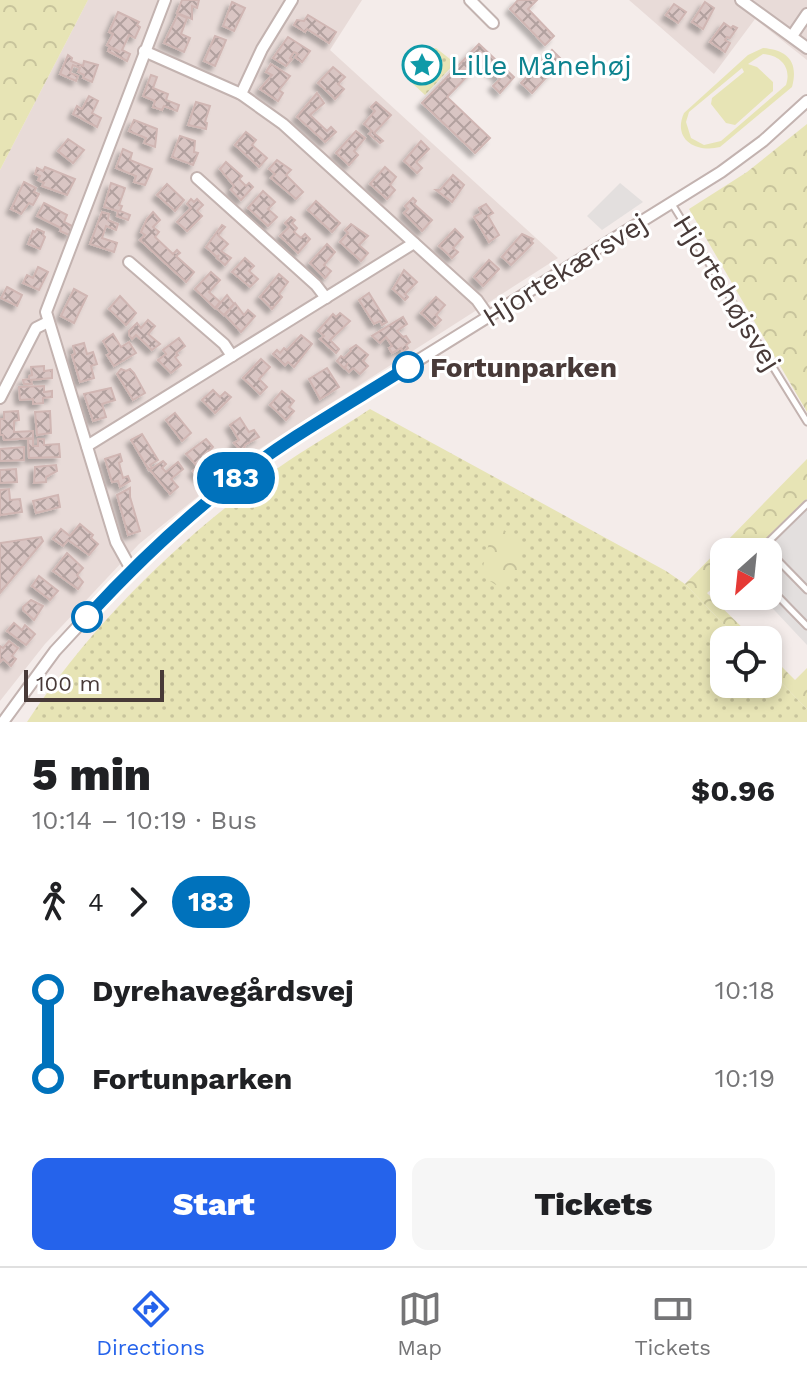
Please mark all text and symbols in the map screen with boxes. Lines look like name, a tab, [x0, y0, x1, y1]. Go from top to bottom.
place icon: Lille Månehøj	[401, 44, 443, 86]
place label: Lille Månehøj	[450, 49, 632, 82]
street label: Hjortekærsvej	[477, 206, 653, 334]
street label: Hjortehøjsvej	[666, 209, 788, 377]
place label: Fortunparken	[430, 351, 617, 384]
marker: Fortunparken	[393, 352, 423, 382]
line badge: 183	[190, 452, 282, 504]
text: 183	[213, 461, 259, 494]
north arrow	[710, 538, 782, 610]
map controls	[710, 538, 782, 698]
unlabelled marker	[72, 602, 102, 632]
button: locate	[710, 626, 782, 698]
scale bar	[24, 666, 164, 702]
text: 100 m	[36, 671, 100, 696]
text: 5 min	[32, 749, 151, 801]
text: $0.96	[691, 773, 775, 808]
text: 10:14 – 10:19 · Bus	[32, 805, 257, 835]
icon: walk	[32, 880, 76, 924]
icon: forward	[116, 880, 160, 924]
text: 183	[188, 885, 234, 918]
text: 4	[88, 887, 104, 917]
text: Dyrehavegårdsvej	[92, 973, 354, 1008]
text: 10:18	[715, 975, 775, 1005]
text: Fortunparken	[92, 1061, 292, 1096]
text: 10:19	[715, 1063, 775, 1093]
button: Start	[32, 1158, 396, 1250]
button: Tickets	[412, 1158, 775, 1250]
tab: Directions	[96, 1287, 205, 1360]
tab: Map	[397, 1287, 442, 1360]
tab: Tickets	[634, 1287, 711, 1360]

